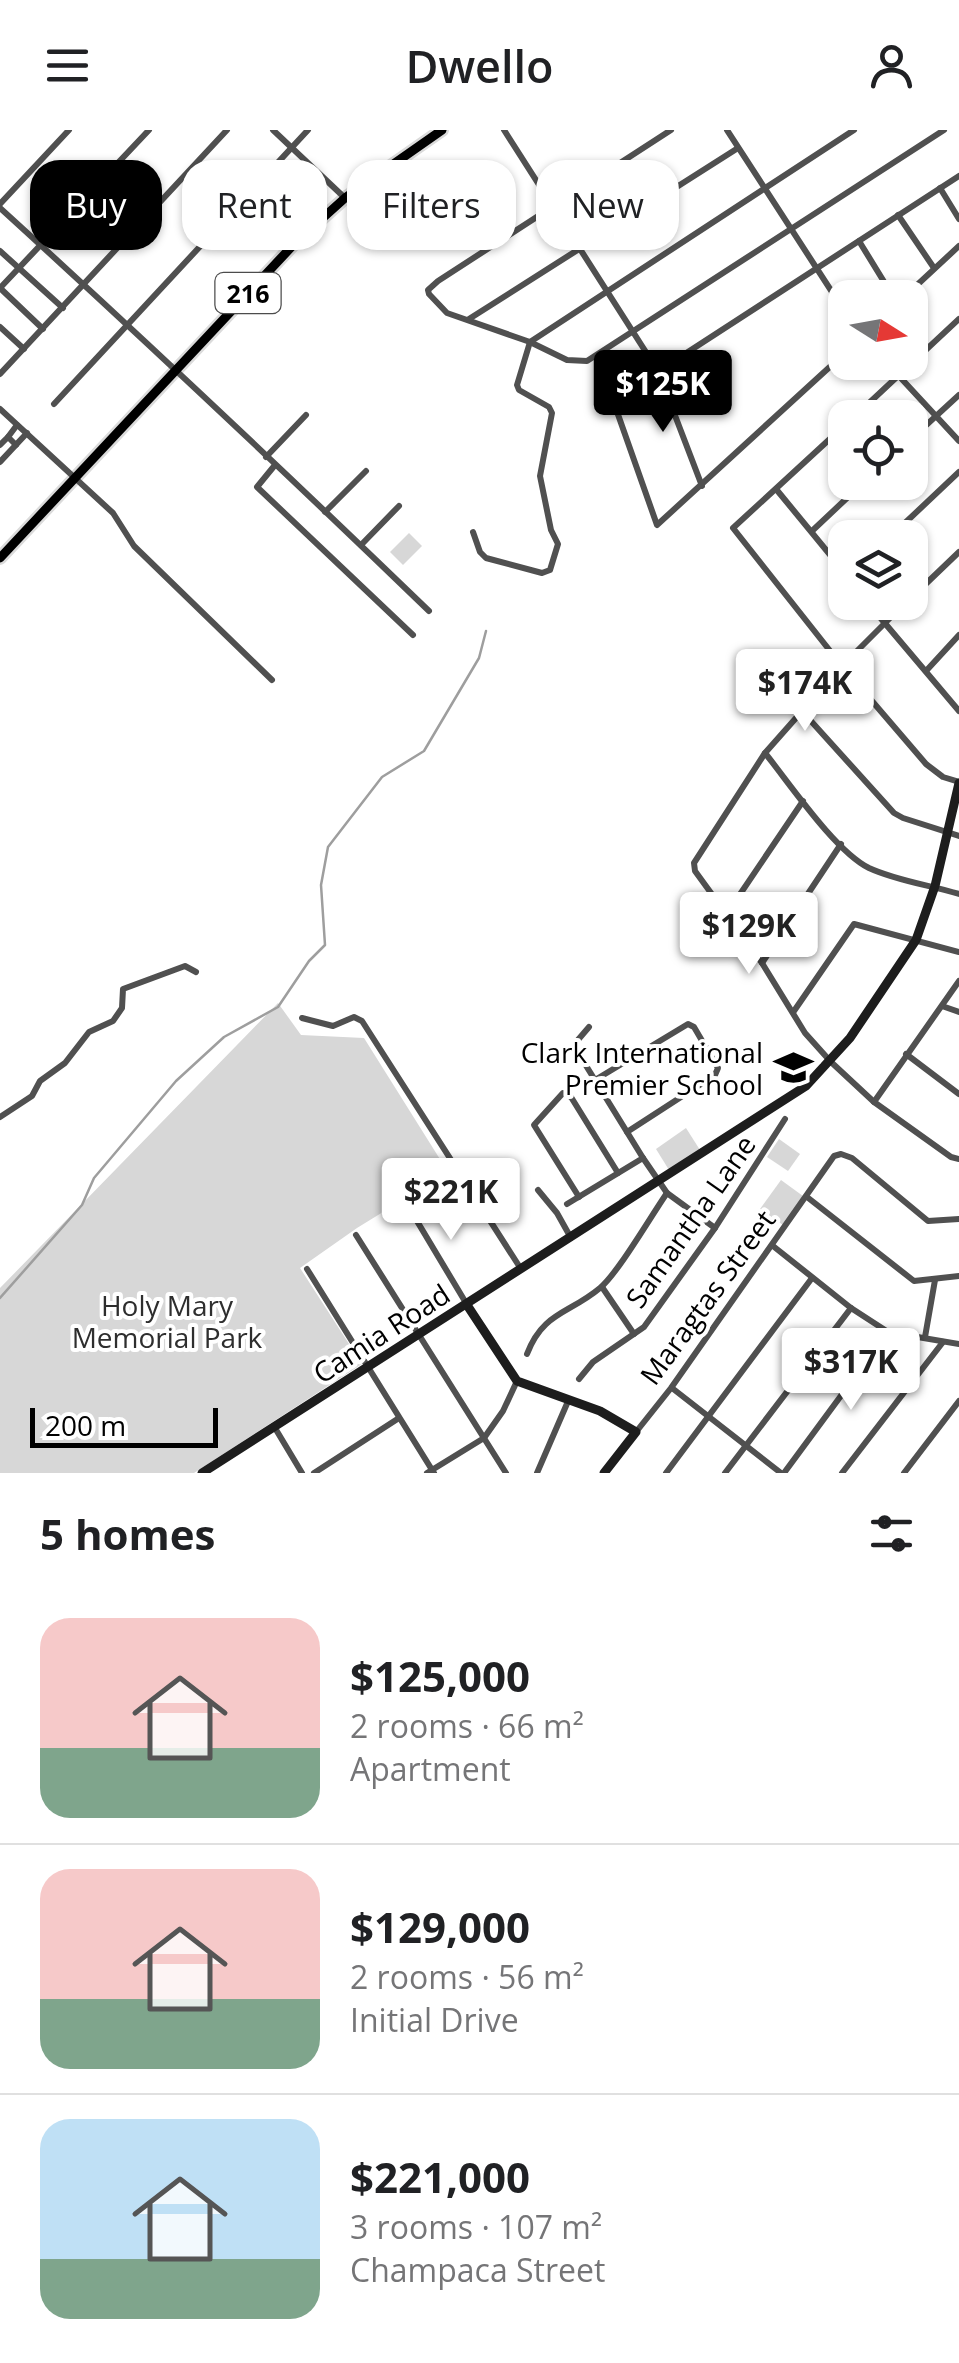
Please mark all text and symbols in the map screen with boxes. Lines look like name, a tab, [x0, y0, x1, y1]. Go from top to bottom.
text: Dwello	[405, 35, 554, 96]
icon: menu	[40, 38, 95, 93]
icon: person	[864, 38, 919, 93]
chip: Buy	[30, 160, 162, 250]
chip: Rent	[182, 160, 327, 250]
chip: Filters	[347, 160, 516, 250]
chip: New	[536, 160, 679, 250]
road number: 216	[216, 273, 280, 313]
north arrow	[828, 280, 928, 380]
map controls	[828, 280, 928, 620]
pin: $125K	[593, 350, 733, 435]
text: $125K	[616, 361, 710, 404]
button: locate	[828, 400, 928, 500]
button: layers	[828, 520, 928, 620]
pin: $174K	[735, 649, 875, 734]
text: $174K	[758, 660, 852, 703]
pin: $129K	[679, 892, 819, 977]
text: $129K	[702, 903, 796, 946]
place label: Clark International Premier School	[521, 1033, 763, 1103]
school or university icon: Clark International Premier School	[772, 1047, 814, 1089]
street label: Samantha Lane	[616, 1127, 764, 1315]
pin: $221K	[381, 1158, 521, 1243]
text: $221K	[404, 1169, 498, 1212]
street label: Maragtas Street	[631, 1202, 783, 1392]
street label: Camia Road	[305, 1275, 457, 1391]
park label: Holy Mary Memorial Park	[72, 1286, 263, 1356]
pin: $317K	[781, 1328, 921, 1413]
text: $317K	[804, 1339, 898, 1382]
scale bar	[30, 1403, 218, 1448]
text: 200 m	[45, 1406, 126, 1444]
text: 5 homes	[40, 1505, 215, 1562]
icon: filters	[864, 1506, 919, 1561]
text: $125,000	[350, 1647, 530, 1704]
icon: home	[120, 1658, 240, 1778]
text: 2 rooms · 66 m²	[350, 1704, 584, 1747]
text: Apartment	[350, 1747, 511, 1790]
text: $129,000	[350, 1898, 530, 1955]
icon: home	[120, 1909, 240, 2029]
text: 2 rooms · 56 m²	[350, 1955, 584, 1998]
text: Initial Drive	[350, 1998, 519, 2041]
text: $221,000	[350, 2148, 530, 2205]
icon: home	[120, 2159, 240, 2279]
text: 3 rooms · 107 m²	[350, 2205, 602, 2248]
text: Champaca Street	[350, 2248, 605, 2291]

